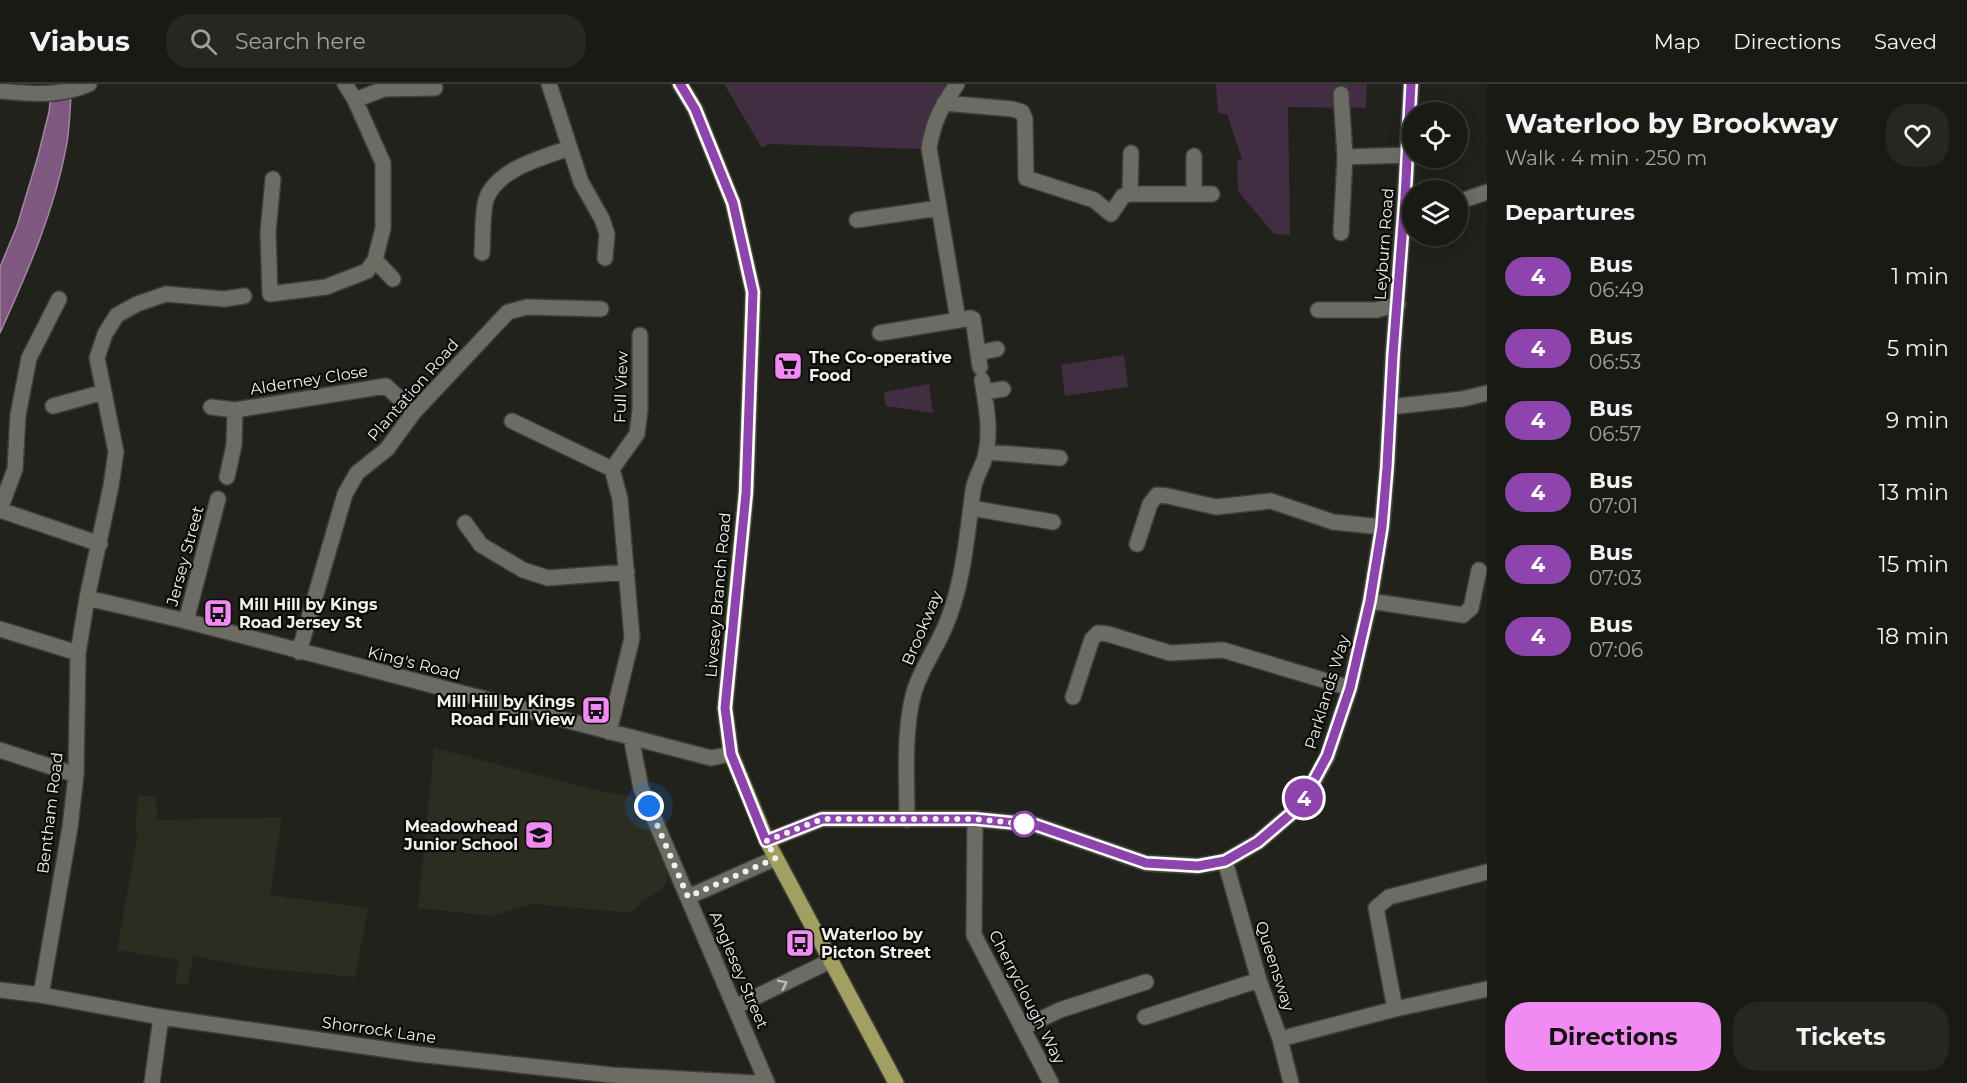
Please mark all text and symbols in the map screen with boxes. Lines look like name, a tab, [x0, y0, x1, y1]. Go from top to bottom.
search box	[166, 14, 586, 68]
text: Viabus	[30, 24, 130, 58]
icon: search	[187, 25, 220, 58]
text: Search here	[235, 28, 366, 55]
text: Map	[1654, 29, 1700, 54]
text: Directions	[1733, 29, 1841, 54]
text: Saved	[1874, 29, 1937, 54]
map controls	[1402, 102, 1468, 246]
button: locate	[1402, 102, 1468, 168]
button: heart	[1886, 104, 1949, 167]
text: Waterloo by Brookway	[1505, 106, 1838, 140]
text: Walk · 4 min · 250 m	[1505, 146, 1707, 170]
button: layers	[1402, 180, 1468, 246]
street label: Leyburn Road	[1371, 187, 1397, 301]
text: Departures	[1505, 199, 1635, 226]
text: Bus	[1589, 251, 1633, 278]
text: 1 min	[1891, 263, 1949, 290]
text: 4	[1531, 264, 1545, 289]
text: 06:49	[1589, 278, 1644, 302]
text: Bus	[1589, 323, 1633, 350]
street label: Plantation Road	[363, 335, 463, 445]
text: 5 min	[1887, 335, 1949, 362]
text: 4	[1531, 336, 1545, 361]
place label: The Co-operative Food	[809, 348, 952, 385]
supermarket icon: The Co-operative Food	[772, 350, 804, 382]
text: 06:53	[1589, 350, 1641, 374]
street label: Full View	[610, 351, 632, 423]
street label: Alderney Close	[249, 361, 369, 399]
text: Bus	[1589, 395, 1633, 422]
text: 9 min	[1886, 407, 1949, 434]
text: 4	[1531, 408, 1545, 433]
text: 06:57	[1589, 422, 1641, 446]
text: Bus	[1589, 467, 1633, 494]
text: 13 min	[1879, 479, 1949, 506]
text: 4	[1531, 480, 1545, 505]
text: 07:01	[1589, 494, 1638, 518]
street label: Jersey Street	[162, 503, 208, 609]
street label: Livesey Branch Road	[701, 512, 735, 678]
text: Bus	[1589, 539, 1633, 566]
text: 15 min	[1879, 551, 1949, 578]
text: 4	[1531, 552, 1545, 577]
text: 07:03	[1589, 566, 1642, 590]
street label: Brookway	[898, 588, 946, 668]
place label: Mill Hill by Kings Road Jersey St	[239, 595, 378, 632]
bus stop icon: Mill Hill by Kings Road Jersey St	[202, 597, 234, 629]
text: Bus	[1589, 611, 1633, 638]
text: 18 min	[1877, 623, 1949, 650]
text: 4	[1531, 624, 1545, 649]
street label: Parklands Way	[1301, 632, 1354, 752]
text: 07:06	[1589, 638, 1643, 662]
street label: King's Road	[366, 642, 462, 684]
place label: Mill Hill by Kings Road Full View	[436, 692, 576, 729]
bus stop icon: Mill Hill by Kings Road Full View	[580, 694, 612, 726]
street label: Bentham Road	[33, 751, 67, 875]
line badge: 4	[1284, 778, 1324, 818]
text: 4	[1297, 786, 1311, 811]
your location	[634, 791, 664, 821]
unlabelled marker	[1011, 811, 1037, 837]
place label: Meadowhead Junior School	[403, 817, 518, 854]
school or university icon: Meadowhead Junior School	[523, 819, 555, 851]
street label: Anglesey Street	[706, 908, 773, 1032]
street label: Queensway	[1252, 919, 1299, 1014]
place label: Waterloo by Picton Street	[821, 925, 931, 962]
bus stop icon: Waterloo by Picton Street	[784, 927, 816, 959]
street label: Cherryclough Way	[985, 927, 1069, 1067]
one-way arrow	[776, 979, 787, 991]
button: Directions	[1505, 1002, 1721, 1071]
button: Tickets	[1733, 1002, 1949, 1071]
street label: Shorrock Lane	[321, 1013, 437, 1047]

